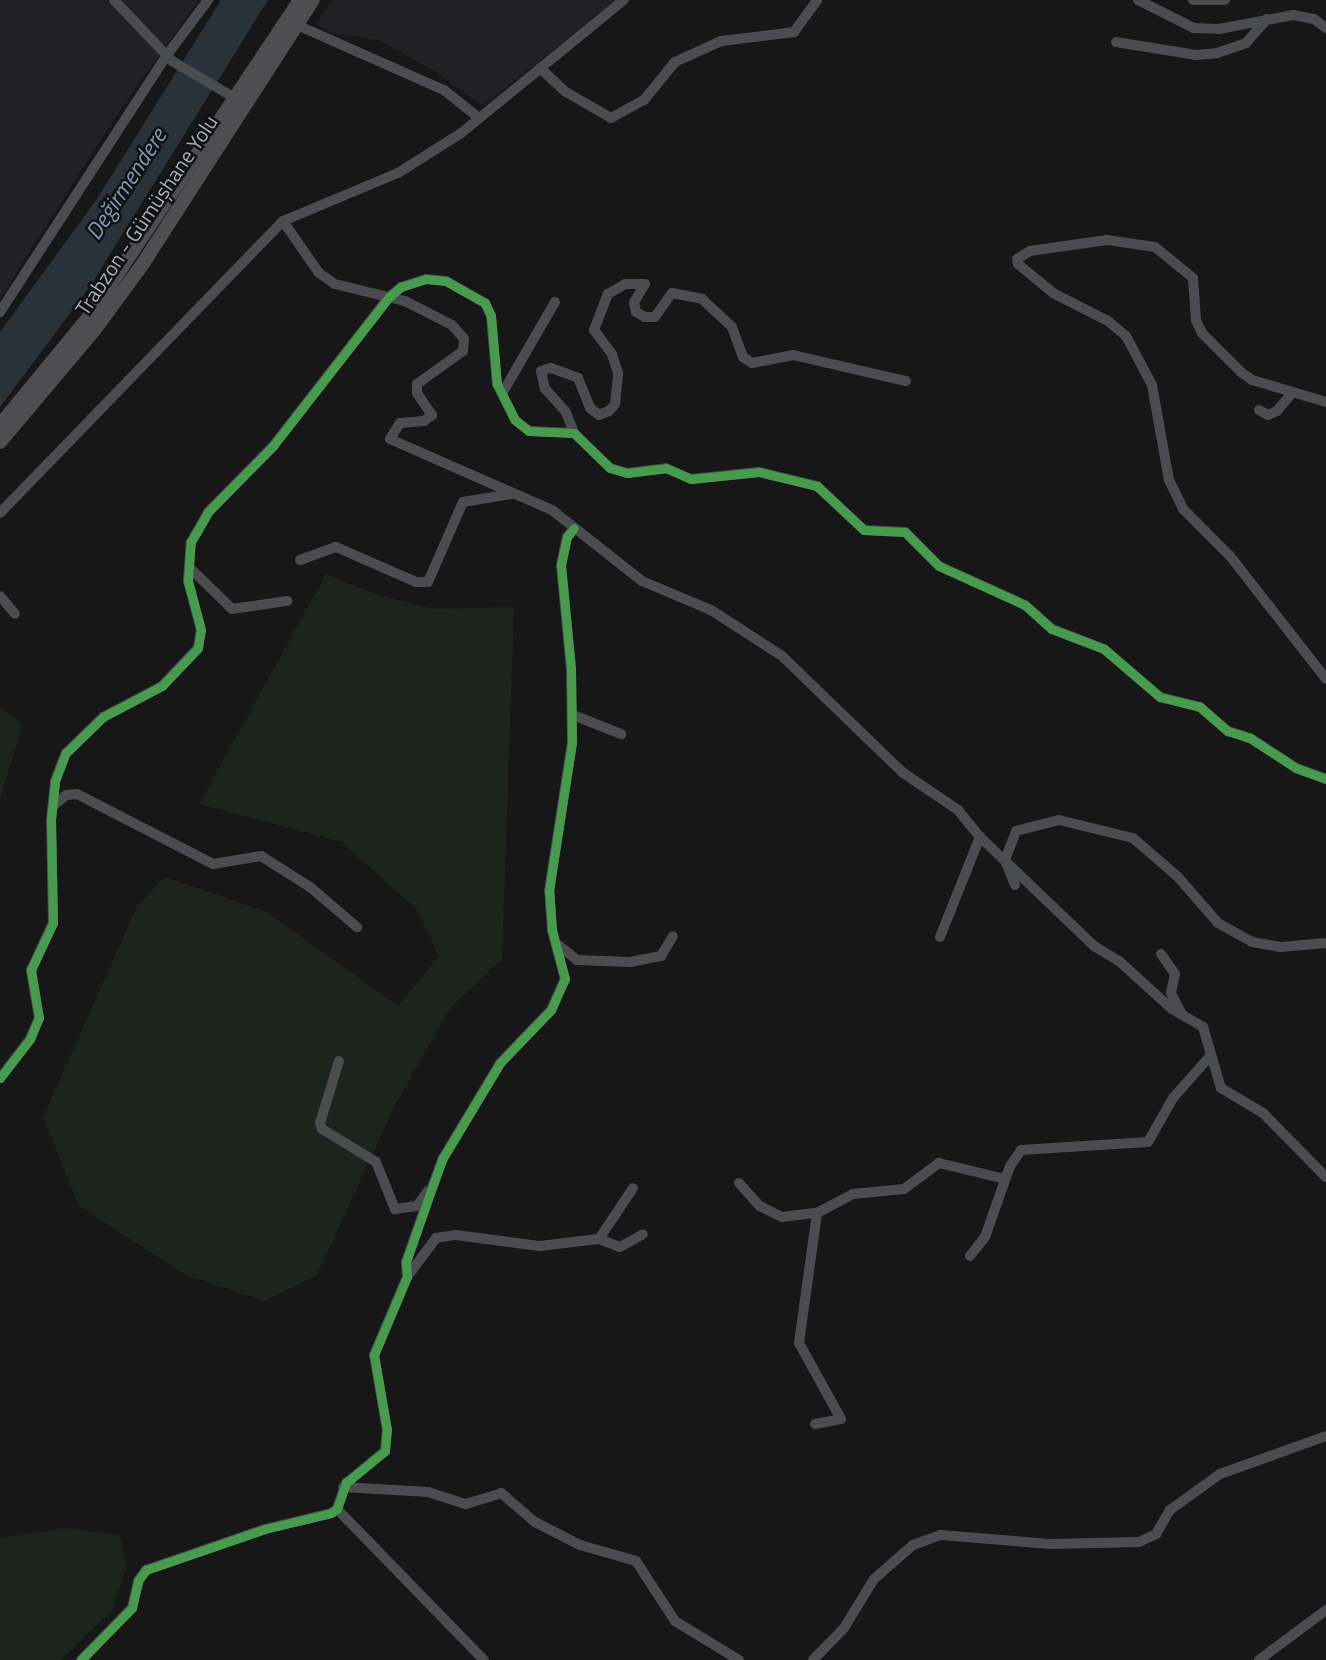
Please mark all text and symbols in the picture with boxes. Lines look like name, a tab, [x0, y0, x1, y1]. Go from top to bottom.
street label: Trabzon - Gümüşhane Yolu	[70, 110, 222, 320]
water label: Değirmendere	[80, 123, 172, 245]

